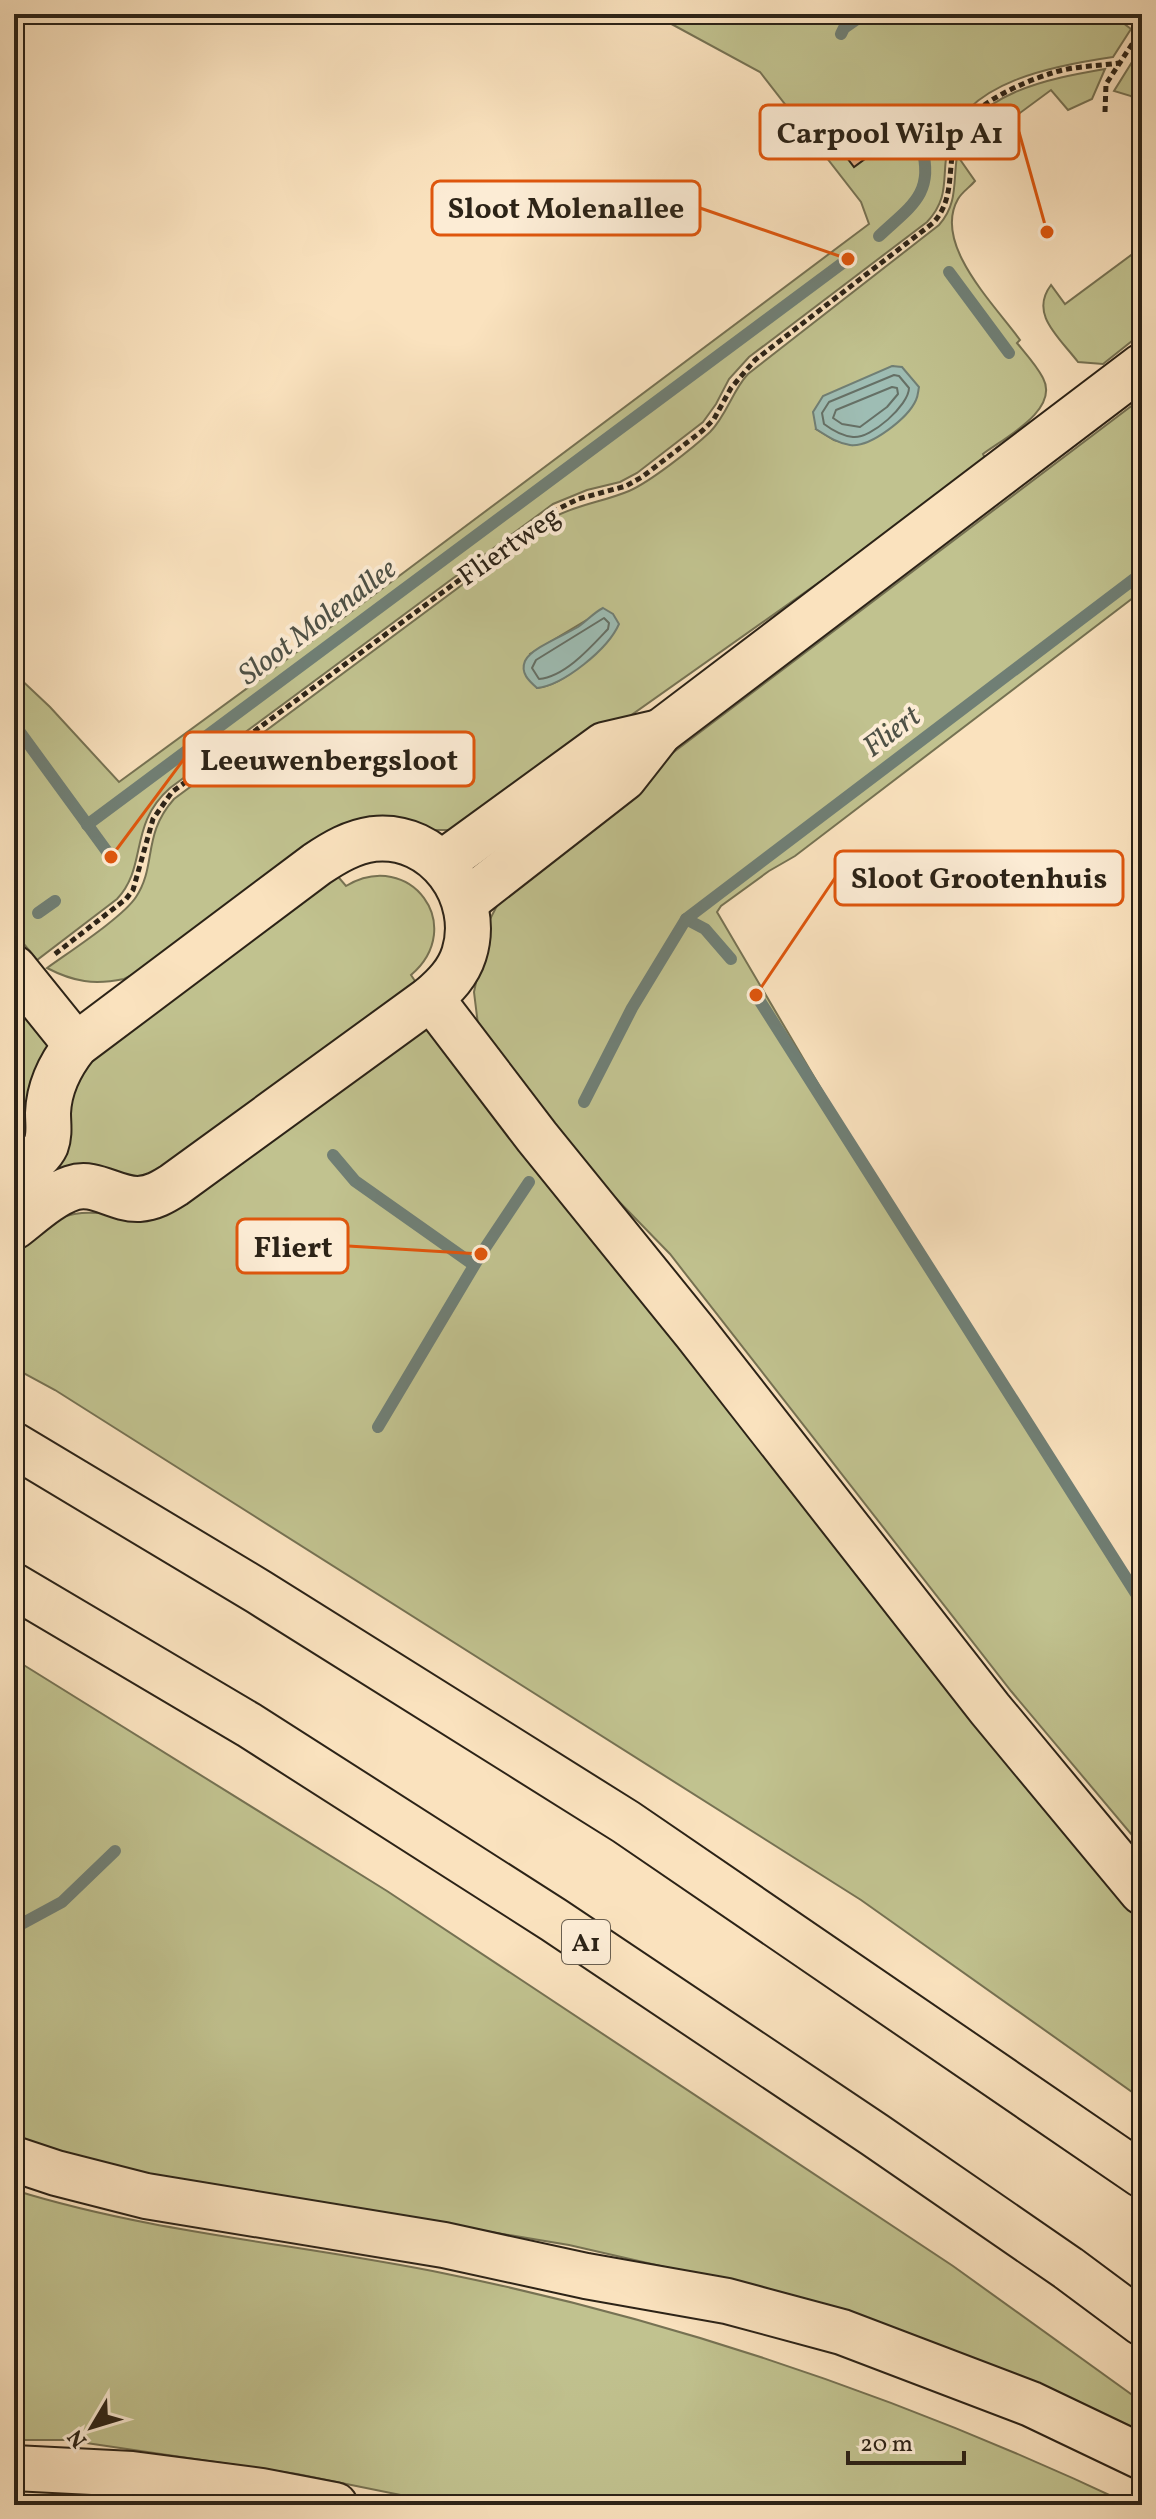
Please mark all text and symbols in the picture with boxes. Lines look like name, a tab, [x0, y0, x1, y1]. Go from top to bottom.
callout: Carpool Wilp A1	[760, 105, 1019, 159]
text: Carpool Wilp A1	[777, 114, 1003, 156]
callout: Sloot Molenallee	[432, 181, 700, 235]
text: Sloot Molenallee	[448, 189, 684, 231]
street label: Fliertweg	[451, 498, 568, 596]
water label: Sloot Molenallee	[230, 549, 406, 696]
water label: Fliert	[854, 696, 931, 768]
callout: Leeuwenbergsloot	[184, 732, 474, 786]
text: Leeuwenbergsloot	[200, 741, 458, 783]
callout: Sloot Grootenhuis	[835, 851, 1123, 905]
text: Sloot Grootenhuis	[851, 859, 1107, 901]
callout: Fliert	[237, 1219, 348, 1273]
text: Fliert	[254, 1228, 332, 1270]
road number: A1	[562, 1920, 610, 1964]
north arrow	[52, 2387, 132, 2467]
scale bar	[848, 2415, 964, 2465]
text: N	[61, 2422, 95, 2454]
text: 20 m	[860, 2428, 913, 2462]

